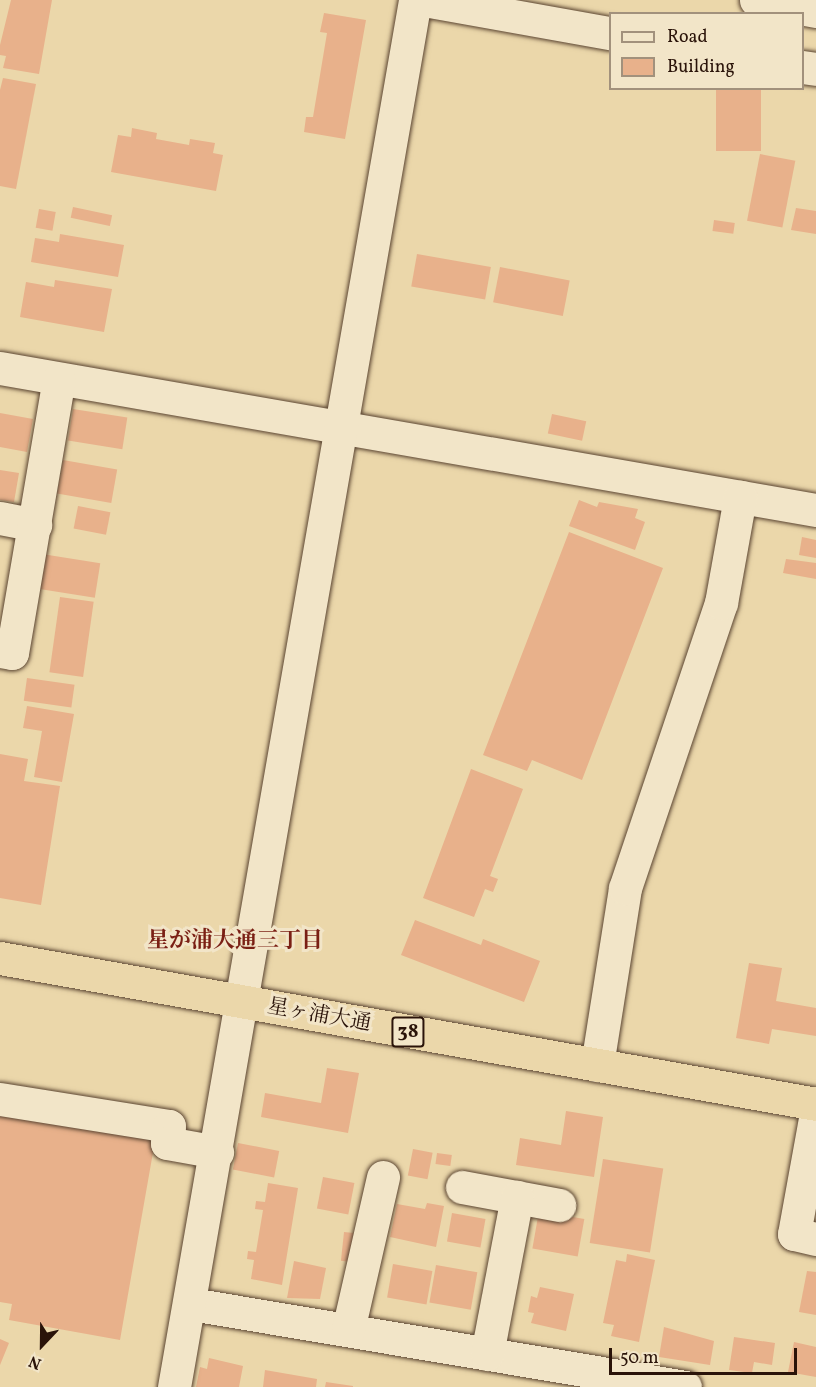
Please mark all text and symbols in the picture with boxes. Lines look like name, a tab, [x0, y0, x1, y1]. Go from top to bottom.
legend	[609, 12, 804, 90]
text: Road	[667, 25, 708, 50]
text: Building	[667, 55, 735, 80]
district label: 星が浦大通三丁目	[147, 929, 323, 955]
street label: 星ヶ浦大通	[265, 994, 373, 1038]
road number: 38	[390, 1015, 426, 1049]
north arrow	[12, 1315, 72, 1375]
scale bar	[612, 1336, 800, 1374]
text: 50 m	[620, 1346, 659, 1371]
text: N	[26, 1349, 45, 1374]

